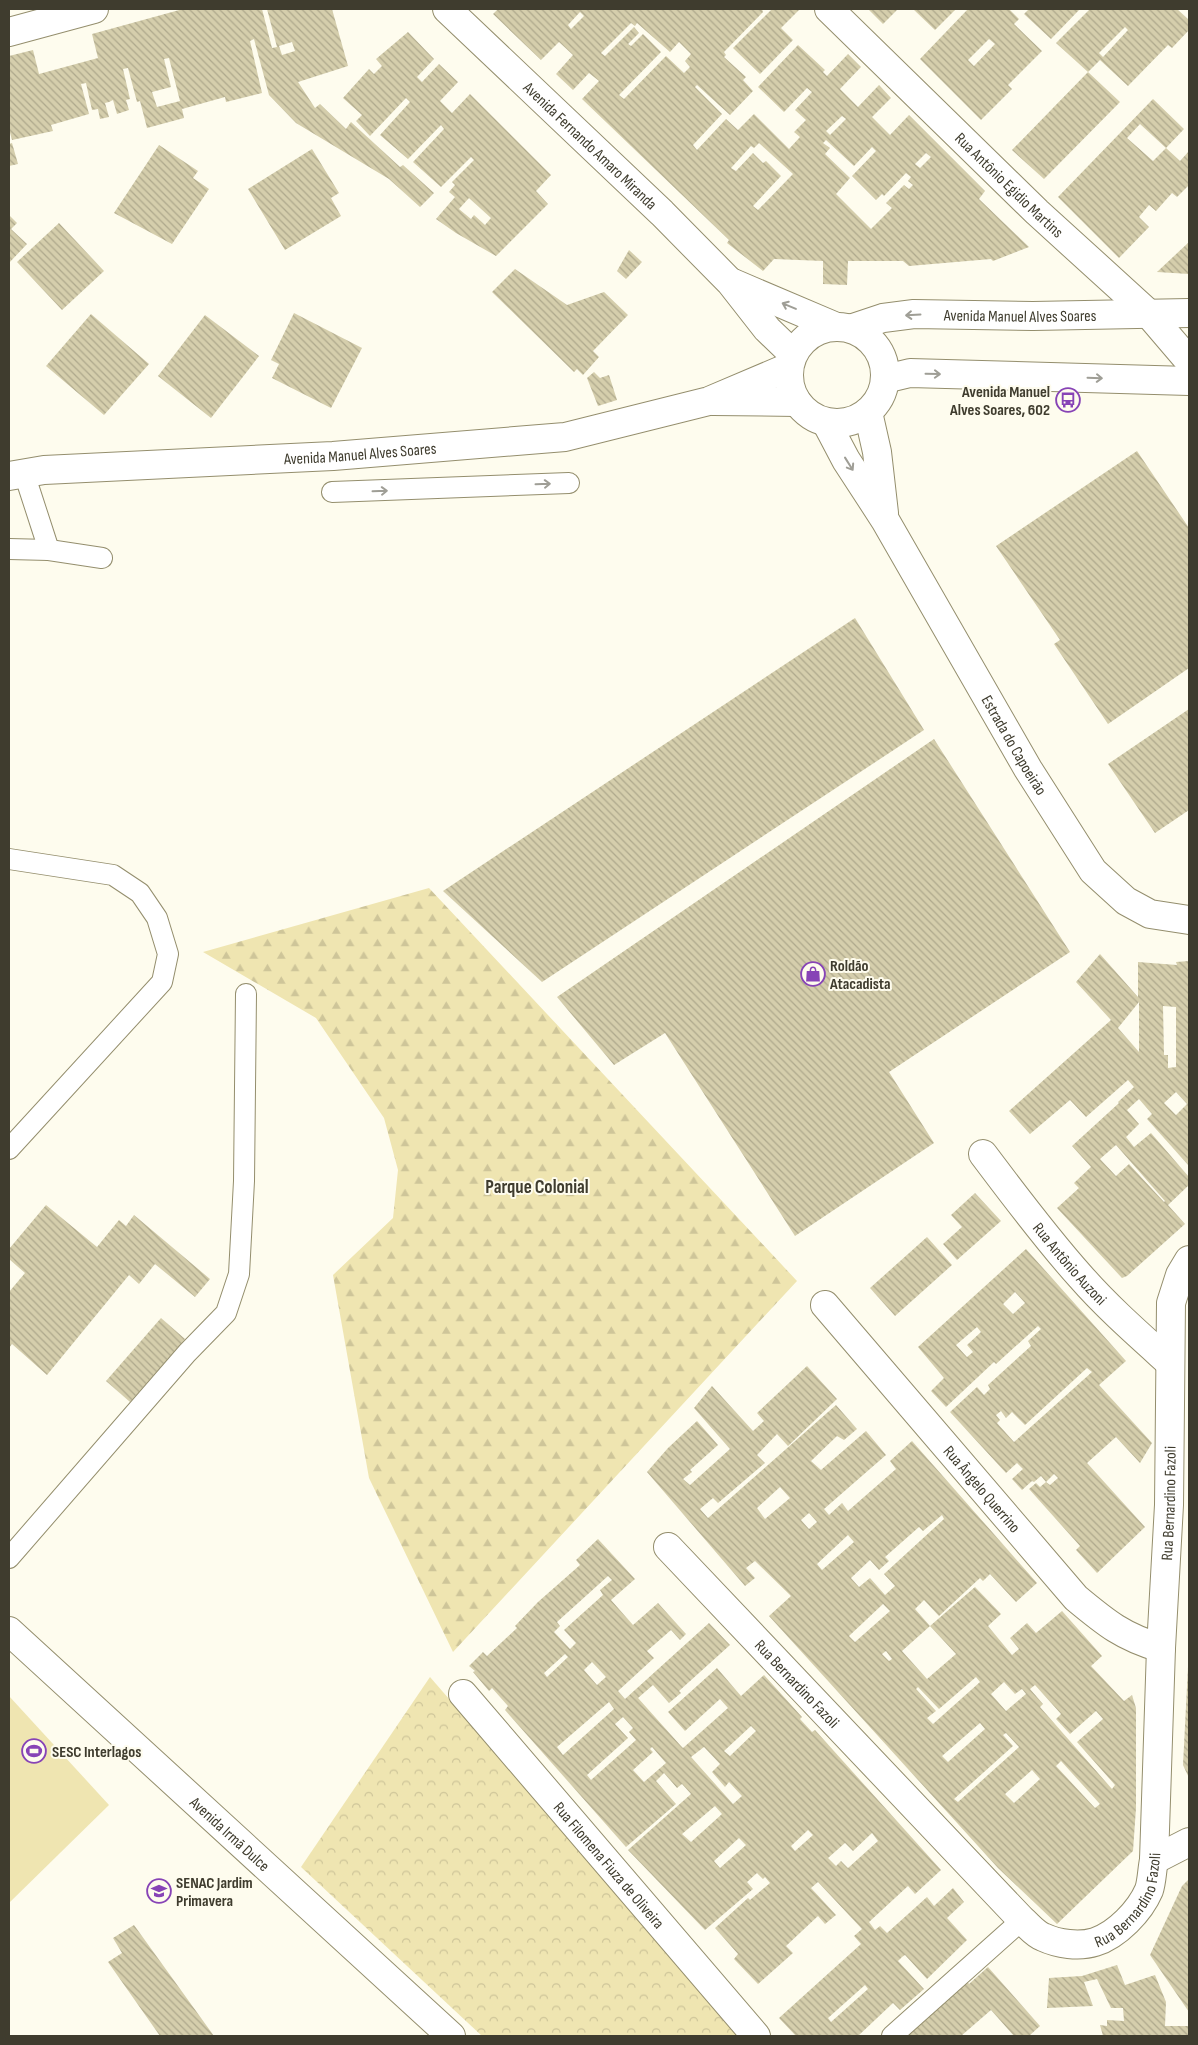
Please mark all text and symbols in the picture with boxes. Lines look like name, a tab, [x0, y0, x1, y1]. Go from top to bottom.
street label: Avenida Fernando Amaro Miranda	[518, 78, 660, 214]
street label: Rua Antônio Egidio Martins	[950, 129, 1067, 242]
one-way arrow	[782, 301, 797, 311]
street label: Avenida Manuel Alves Soares	[943, 306, 1097, 327]
one-way arrow	[905, 310, 921, 319]
one-way arrow	[925, 369, 941, 378]
one-way arrow	[1087, 373, 1103, 383]
place label: Avenida Manuel Alves Soares, 602	[949, 383, 1050, 420]
bus stop icon: Avenida Manuel Alves Soares, 602	[1055, 387, 1081, 413]
street label: Avenida Manuel Alves Soares	[282, 440, 437, 469]
one-way arrow	[844, 457, 854, 471]
one-way arrow	[534, 480, 550, 489]
one-way arrow	[372, 486, 388, 495]
street label: Estrada do Capoeirão	[977, 692, 1050, 799]
place label: Roldão Atacadista	[829, 957, 891, 994]
shop icon: Roldão Atacadista	[800, 961, 826, 987]
district label: Parque Colonial	[485, 1176, 589, 1199]
street label: Rua Antônio Auzoni	[1028, 1219, 1110, 1310]
street label: Rua Ângelo Querrino	[939, 1442, 1024, 1537]
street label: Rua Bernardino Fazoli	[1158, 1446, 1181, 1561]
street label: Rua Bernardino Fazoli	[750, 1636, 843, 1732]
sports icon: SESC Interlagos	[21, 1738, 47, 1764]
place label: SESC Interlagos	[52, 1743, 141, 1762]
street label: Avenida Irmã Dulce	[185, 1793, 273, 1876]
street label: Rua Filomena Fiuza de Oliveira	[549, 1799, 668, 1933]
street label: Rua Bernardino Fazoli	[1092, 1852, 1165, 1952]
place label: SENAC Jardim Primavera	[176, 1874, 253, 1911]
school or university icon: SENAC Jardim Primavera	[146, 1878, 172, 1904]

